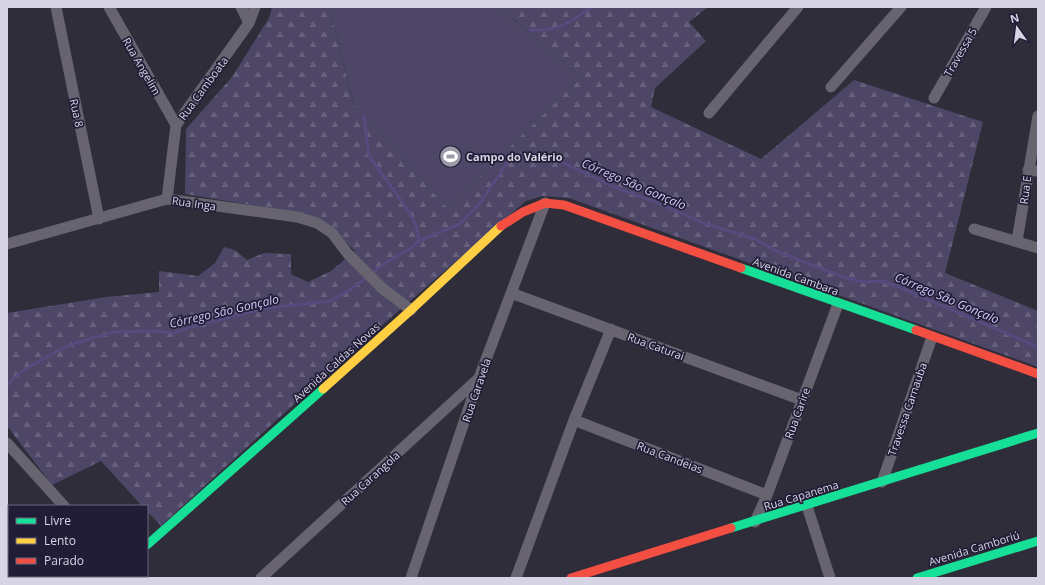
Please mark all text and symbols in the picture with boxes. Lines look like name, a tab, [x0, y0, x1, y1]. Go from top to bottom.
north arrow	[997, 8, 1037, 48]
text: N	[1008, 9, 1021, 26]
street label: Travessa 5	[940, 25, 980, 79]
street label: Rua Angelim	[119, 34, 165, 98]
street label: Rua Camboata	[175, 53, 231, 123]
street label: Rua 8	[67, 97, 87, 129]
sports icon: Campo do Valério	[437, 143, 463, 169]
place label: Campo do Valério	[466, 149, 563, 164]
water label: Córrego São Gonçalo	[579, 154, 689, 214]
street label: Rua E	[1016, 175, 1034, 205]
street label: Rua Inga	[171, 192, 217, 214]
street label: Avenida Cambara	[751, 253, 841, 299]
water label: Córrego São Gonçalo	[892, 268, 1002, 328]
water label: Córrego São Gonçalo	[168, 290, 281, 332]
street label: Avenida Caldas Novas	[289, 319, 383, 405]
street label: Rua Caturai	[625, 329, 687, 363]
street label: Rua Caravela	[458, 356, 494, 424]
street label: Travessa Carnauba	[884, 360, 930, 458]
street label: Rua Carire	[781, 385, 813, 441]
street label: Rua Candeias	[635, 438, 705, 476]
street label: Rua Carangola	[337, 448, 403, 508]
street label: Rua Capanema	[762, 476, 840, 514]
legend	[8, 505, 148, 577]
text: Livre	[44, 512, 71, 529]
street label: Avenida Camboriú	[927, 527, 1021, 569]
text: Lento	[44, 532, 76, 549]
text: Parado	[44, 552, 84, 569]

